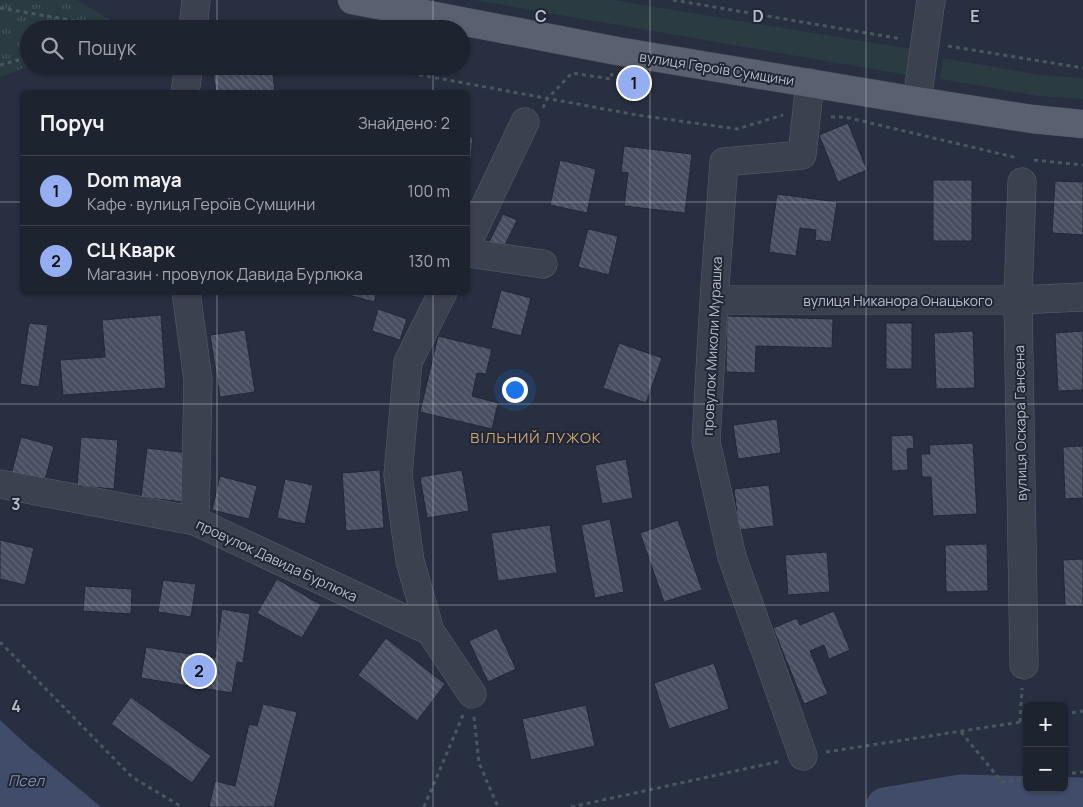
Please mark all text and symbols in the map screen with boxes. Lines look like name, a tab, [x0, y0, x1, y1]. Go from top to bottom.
text: C	[535, 5, 547, 27]
text: D	[752, 5, 764, 27]
text: E	[970, 5, 980, 27]
search box	[20, 20, 470, 75]
icon: search	[38, 34, 66, 62]
text: Пошук	[78, 35, 136, 61]
street label: вулиця Героїв Сумщини	[638, 46, 796, 90]
pin: 1	[618, 64, 650, 102]
text: Поруч	[40, 109, 105, 137]
text: Знайдено: 2	[358, 112, 450, 134]
text: Dom maya	[87, 167, 182, 193]
text: 1	[52, 180, 60, 202]
text: 100 m	[407, 180, 450, 202]
text: Кафе · вулиця Героїв Сумщини	[87, 193, 315, 215]
text: СЦ Кварк	[87, 237, 175, 263]
text: 2	[51, 250, 61, 272]
text: 130 m	[408, 250, 450, 272]
street label: провулок Миколи Мурашка	[698, 256, 726, 436]
text: Магазин · провулок Давида Бурлюка	[87, 263, 363, 285]
street label: вулиця Никанора Онацького	[803, 291, 993, 310]
street label: вулиця Оскара Гансена	[1009, 345, 1031, 501]
your location	[502, 377, 528, 403]
district label: ВІЛЬНИЙ ЛУЖОК	[470, 427, 602, 448]
text: 3	[11, 493, 21, 515]
street label: провулок Давида Бурлюка	[193, 514, 361, 606]
pin: 2	[183, 652, 215, 690]
text: 4	[11, 695, 21, 717]
map controls	[1023, 702, 1068, 792]
button: +	[1023, 702, 1068, 747]
button: −	[1023, 747, 1068, 792]
water label: Псел	[8, 770, 45, 791]

